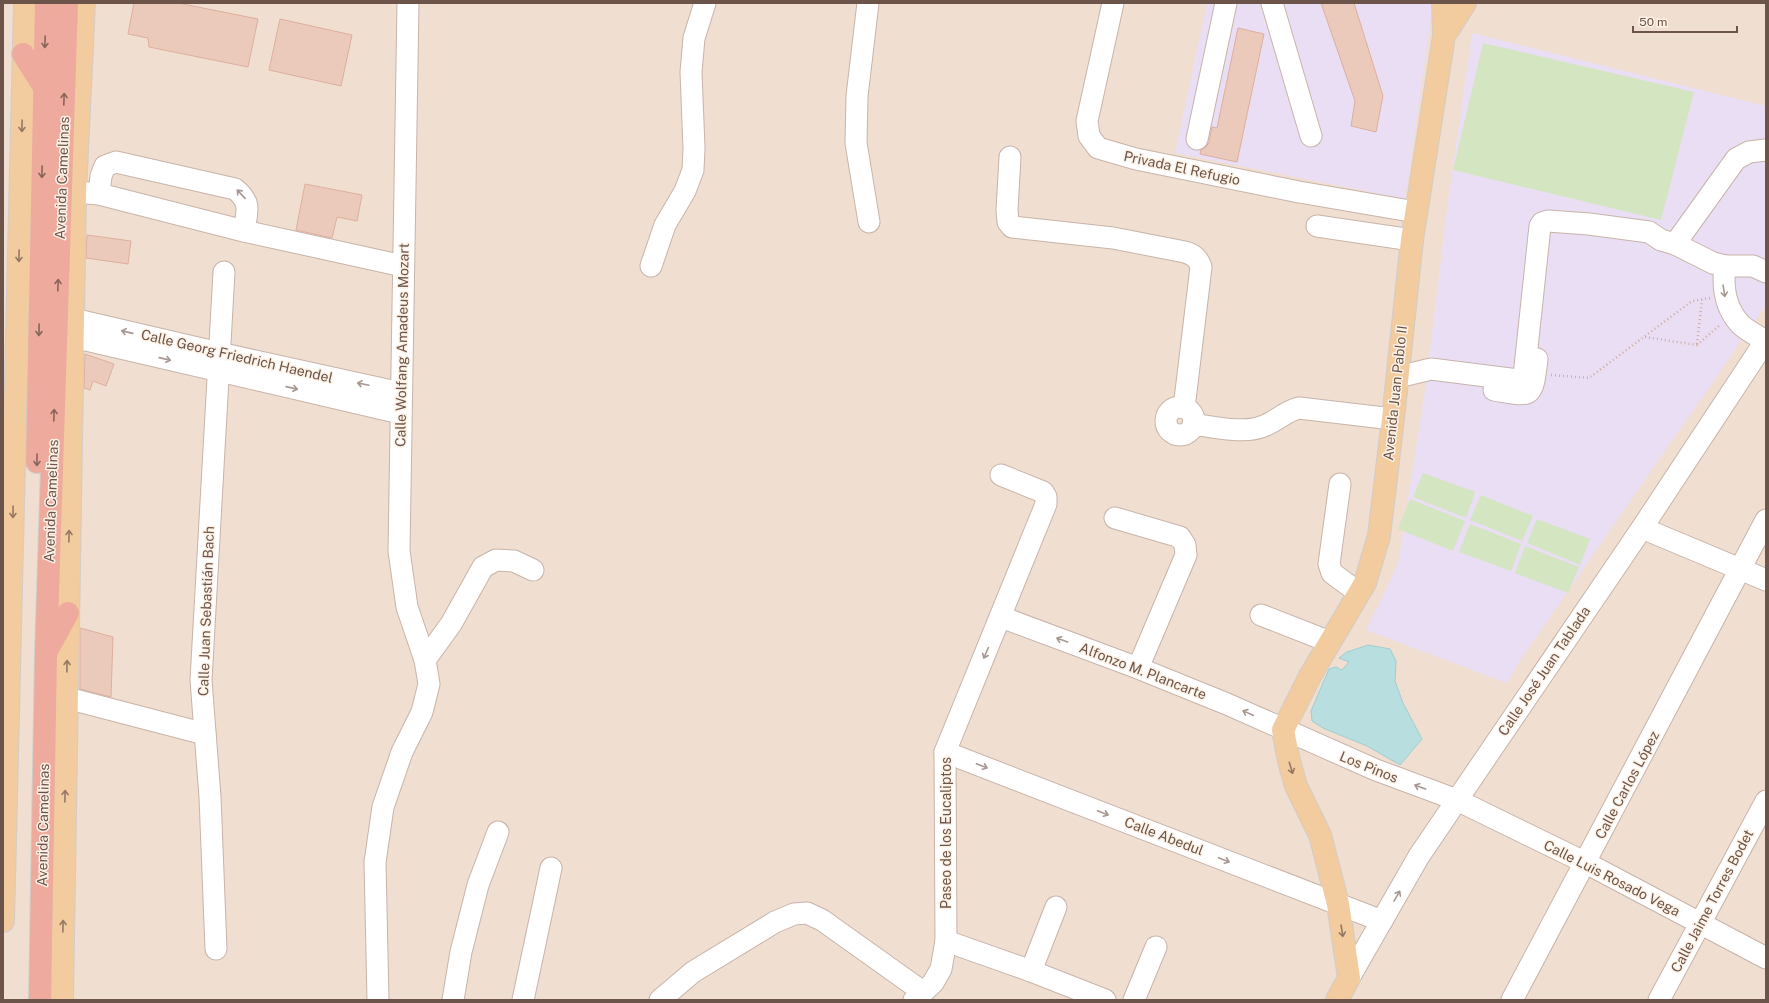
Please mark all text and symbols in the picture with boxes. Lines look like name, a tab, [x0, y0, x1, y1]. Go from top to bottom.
scale bar	[1633, 8, 1737, 34]
text: 50 m	[1639, 15, 1667, 29]
one-way arrow	[41, 35, 49, 48]
one-way arrow	[60, 93, 68, 106]
street label: Avenida Camelinas	[52, 116, 72, 240]
one-way arrow	[18, 119, 26, 132]
street label: Privada El Refugio	[1122, 148, 1242, 188]
one-way arrow	[38, 165, 46, 178]
one-way arrow	[236, 189, 246, 199]
street label: Calle Wolfang Amadeus Mozart	[392, 243, 412, 447]
one-way arrow	[15, 249, 23, 262]
one-way arrow	[54, 279, 62, 292]
one-way arrow	[1720, 284, 1728, 297]
one-way arrow	[36, 323, 43, 336]
street label: Avenida Juan Pablo II	[1380, 325, 1410, 461]
street label: Calle Georg Friedrich Haendel	[139, 326, 335, 386]
one-way arrow	[121, 327, 134, 335]
one-way arrow	[158, 355, 171, 363]
one-way arrow	[357, 380, 370, 388]
one-way arrow	[285, 385, 298, 392]
one-way arrow	[50, 409, 57, 422]
street label: Avenida Camelinas	[41, 439, 61, 563]
one-way arrow	[33, 453, 41, 466]
one-way arrow	[9, 505, 17, 518]
street label: Calle Juan Sebastián Bach	[195, 526, 217, 696]
one-way arrow	[65, 530, 73, 543]
street label: Calle José Juan Tablada	[1495, 603, 1593, 739]
one-way arrow	[1056, 635, 1068, 643]
street label: Alfonzo M. Plancarte	[1077, 639, 1209, 703]
one-way arrow	[981, 647, 989, 659]
one-way arrow	[63, 660, 71, 673]
one-way arrow	[1242, 709, 1254, 717]
street label: Calle Carlos López	[1592, 728, 1662, 842]
street label: Los Pinos	[1337, 748, 1401, 786]
street label: Paseo de los Eucaliptos	[938, 757, 954, 909]
one-way arrow	[1288, 761, 1295, 774]
one-way arrow	[975, 762, 987, 770]
street label: Avenida Camelinas	[34, 763, 52, 887]
one-way arrow	[1414, 782, 1426, 790]
one-way arrow	[61, 790, 69, 803]
one-way arrow	[1096, 809, 1108, 817]
street label: Calle Abedul	[1122, 814, 1206, 858]
street label: Calle Jaime Torres Bodet	[1667, 827, 1757, 975]
street label: Calle Luis Rosado Vega	[1541, 837, 1683, 919]
one-way arrow	[1217, 856, 1229, 864]
one-way arrow	[1393, 890, 1401, 902]
one-way arrow	[59, 920, 67, 933]
one-way arrow	[1338, 924, 1346, 937]

